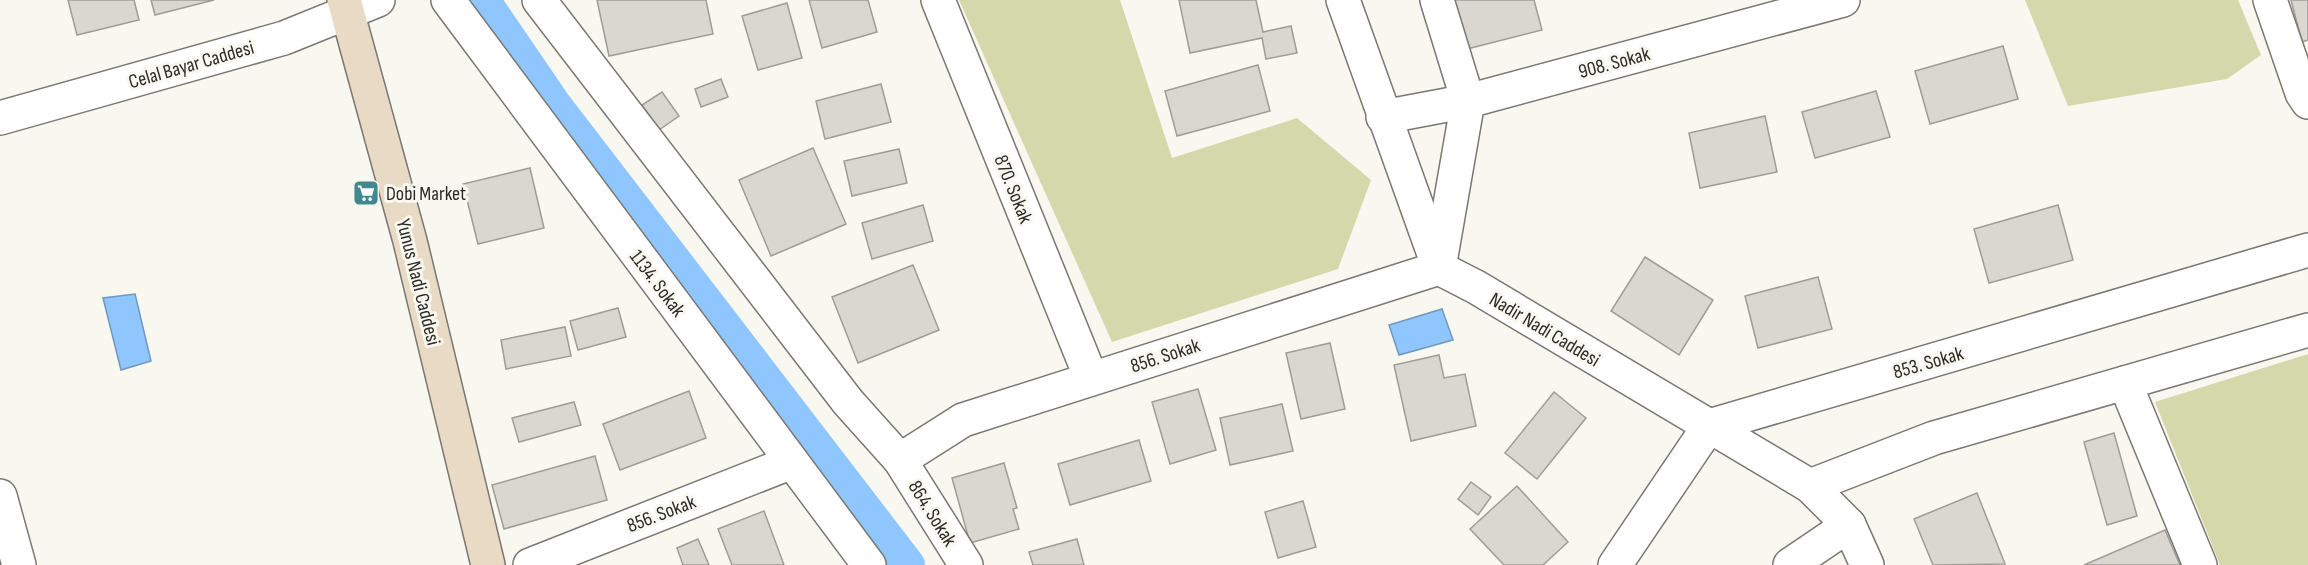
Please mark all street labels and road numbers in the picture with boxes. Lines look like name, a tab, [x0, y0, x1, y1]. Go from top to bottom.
street label: Celal Bayar Caddesi	[126, 36, 257, 94]
street label: 908. Sokak	[1576, 42, 1653, 84]
street label: 870. Sokak	[989, 152, 1038, 227]
street label: Yunus Nadi Caddesi	[391, 217, 445, 348]
street label: 1134. Sokak	[624, 245, 690, 322]
street label: Nadir Nadi Caddesi	[1485, 287, 1604, 372]
street label: 856. Sokak	[1127, 333, 1204, 378]
street label: 853. Sokak	[1890, 341, 1966, 384]
street label: 864. Sokak	[903, 476, 962, 551]
street label: 856. Sokak	[624, 490, 700, 538]

